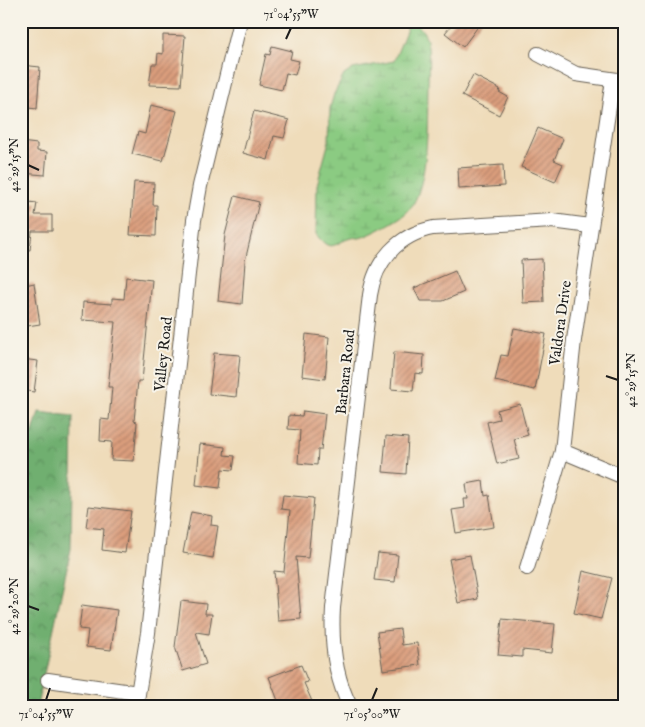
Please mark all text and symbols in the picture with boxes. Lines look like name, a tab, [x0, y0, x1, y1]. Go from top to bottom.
text: 71°04'55"W	[263, 7, 319, 22]
text: 42°29'15"N	[7, 137, 22, 192]
street label: Valdora Drive	[545, 279, 576, 368]
street label: Valley Road	[150, 315, 177, 393]
street label: Barbara Road	[332, 328, 360, 416]
text: 42°29'15"N	[624, 352, 639, 407]
text: 42°29'20"N	[7, 577, 22, 635]
text: 71°04'55"W	[18, 707, 74, 722]
text: 71°05'00"W	[344, 707, 401, 722]

